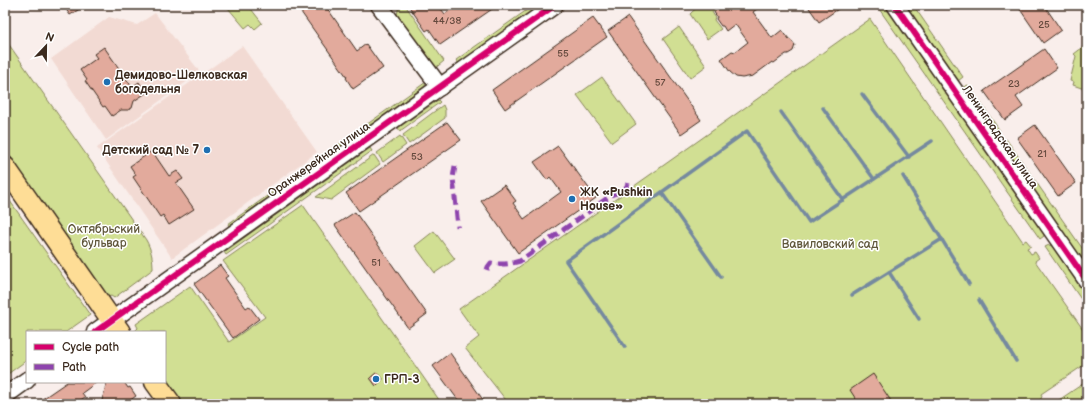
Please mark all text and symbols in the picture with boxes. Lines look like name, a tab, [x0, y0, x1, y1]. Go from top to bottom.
house number: 44/38	[433, 15, 462, 27]
house number: 25	[1038, 19, 1050, 31]
north arrow	[26, 26, 66, 66]
text: N	[43, 30, 56, 45]
house number: 55	[557, 48, 569, 60]
place label: Демидово-Шелковская богадельня	[115, 68, 247, 97]
marker: Демидово-Шелковская богадельня	[102, 77, 112, 87]
house number: 57	[655, 77, 665, 89]
house number: 23	[1008, 78, 1020, 90]
street label: Ленинградская улица	[958, 82, 1041, 192]
street label: Оранжерейная улица	[265, 119, 373, 201]
place label: Детский сад № 7	[102, 143, 199, 158]
marker: Детский сад № 7	[202, 145, 212, 155]
house number: 21	[1037, 148, 1047, 160]
house number: 53	[411, 151, 423, 163]
place label: ЖК «Pushkin House»	[580, 185, 653, 214]
marker: ЖК «Pushkin House»	[567, 194, 577, 204]
park label: Октябрьский бульвар	[68, 222, 140, 251]
park label: Вавиловский сад	[782, 237, 879, 252]
house number: 51	[371, 257, 381, 269]
legend	[26, 331, 166, 383]
text: Cycle path	[62, 340, 119, 355]
text: Path	[62, 360, 87, 375]
place label: ГРП-3	[384, 372, 419, 387]
marker: ГРП-3	[371, 374, 381, 384]

